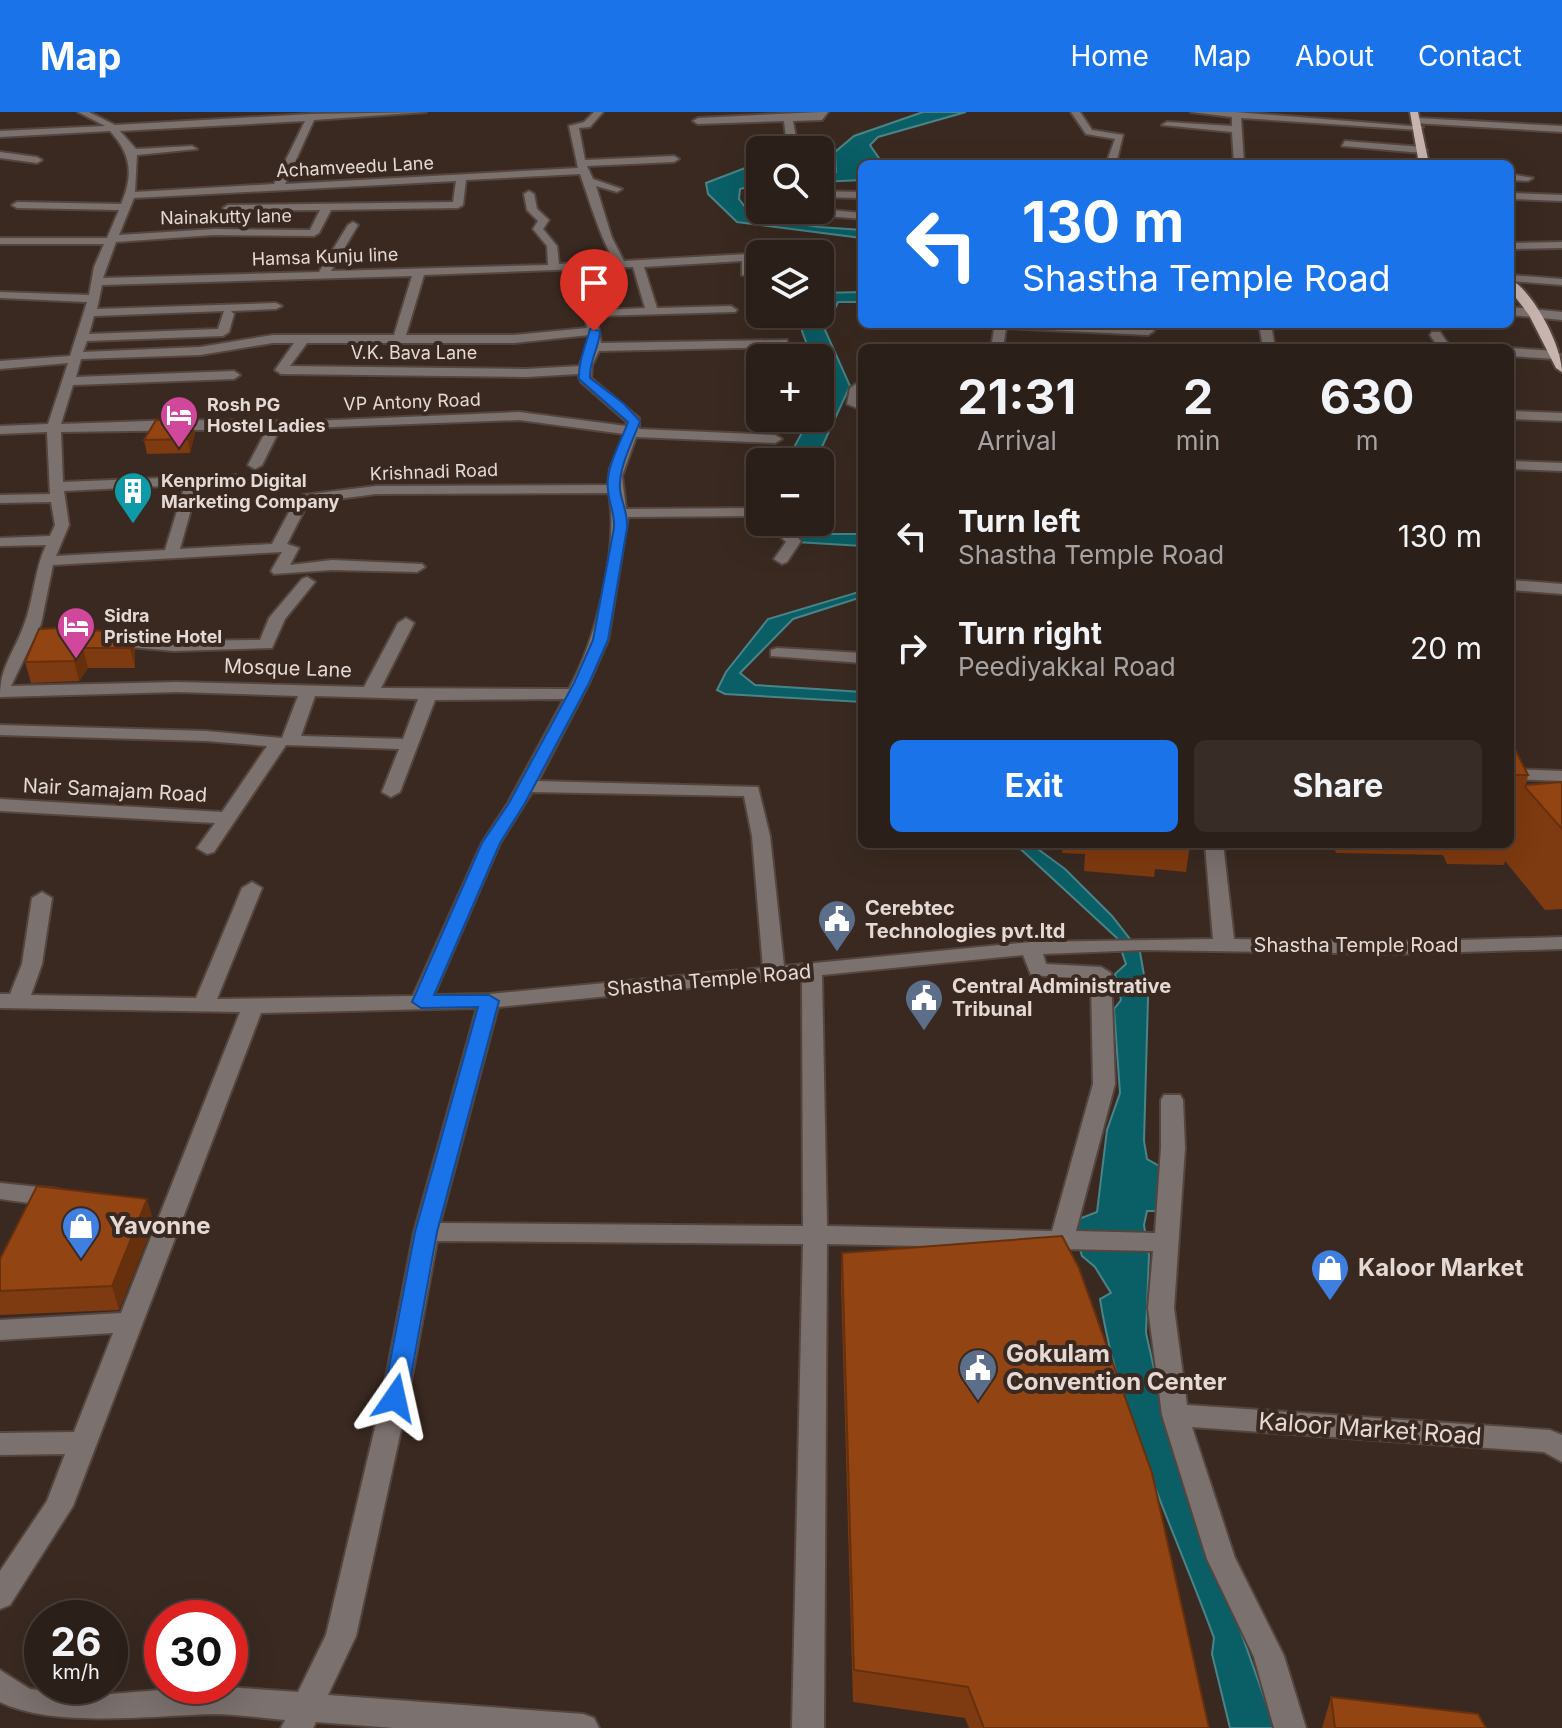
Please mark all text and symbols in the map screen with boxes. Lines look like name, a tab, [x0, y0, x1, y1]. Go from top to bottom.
text: Map	[40, 33, 121, 79]
text: Home	[1070, 39, 1149, 73]
text: Map	[1193, 39, 1251, 73]
text: About	[1295, 39, 1374, 73]
text: Contact	[1418, 39, 1522, 73]
map controls	[746, 136, 834, 536]
button: search	[746, 136, 834, 224]
street label: Achamveedu Lane	[276, 152, 434, 181]
text: 130 m	[1022, 188, 1184, 256]
icon: left	[890, 192, 994, 296]
street label: Nainakutty lane	[160, 205, 292, 228]
button: layers	[746, 240, 834, 328]
street label: Hamsa Kunju line	[251, 243, 399, 270]
pin	[560, 249, 628, 331]
text: Shastha Temple Road	[1022, 256, 1391, 300]
icon: arrive	[572, 261, 616, 305]
street label: V.K. Bava Lane	[351, 342, 477, 363]
button: +	[746, 344, 834, 432]
text: 21:31	[958, 367, 1076, 426]
text: 2	[1183, 367, 1213, 426]
text: 630	[1320, 367, 1414, 426]
street label: VP Antony Road	[343, 389, 481, 414]
hotel icon: Rosh PG Hostel Ladies	[158, 394, 200, 449]
place label: Rosh PG Hostel Ladies	[207, 394, 326, 436]
text: Arrival	[977, 425, 1057, 456]
text: min	[1176, 425, 1220, 456]
text: m	[1356, 425, 1379, 456]
button: −	[746, 448, 834, 536]
street label: Krishnadi Road	[370, 459, 498, 484]
building icon: Kenprimo Digital Marketing Company	[112, 470, 154, 525]
place label: Kenprimo Digital Marketing Company	[161, 470, 340, 512]
text: Turn left	[958, 503, 1080, 539]
icon: left	[890, 514, 934, 558]
text: 130 m	[1398, 518, 1482, 554]
text: Shastha Temple Road	[958, 539, 1224, 570]
hotel icon: Sidra Pristine Hotel	[55, 605, 97, 660]
place label: Sidra Pristine Hotel	[104, 605, 222, 647]
text: Turn right	[958, 615, 1102, 651]
icon: right	[890, 626, 934, 670]
text: 20 m	[1410, 630, 1482, 666]
text: Peediyakkal Road	[958, 651, 1176, 682]
street label: Mosque Lane	[224, 654, 352, 682]
button: Exit	[890, 740, 1178, 832]
button: Share	[1194, 740, 1482, 832]
street label: Nair Samajam Road	[22, 773, 208, 807]
place label: Cerebtec Technologies pvt.ltd	[865, 896, 1065, 943]
public building icon: Cerebtec Technologies pvt.ltd	[816, 898, 858, 953]
street label: Shastha Temple Road	[1254, 933, 1458, 957]
street label: Shastha Temple Road	[606, 959, 812, 1001]
place label: Central Administrative Tribunal	[952, 974, 1171, 1021]
public building icon: Central Administrative Tribunal	[903, 977, 945, 1032]
shop icon: Yavonne	[60, 1205, 102, 1260]
place label: Yavonne	[109, 1211, 210, 1240]
shop icon: Kaloor Market	[1309, 1247, 1351, 1302]
place label: Kaloor Market	[1358, 1253, 1524, 1282]
place label: Gokulam Convention Center	[1006, 1339, 1227, 1396]
public building icon: Gokulam Convention Center	[957, 1347, 999, 1402]
position arrow	[353, 1356, 437, 1440]
street label: Kaloor Market Road	[1257, 1406, 1483, 1451]
speed limit sign: 30	[144, 1600, 248, 1704]
text: 26	[50, 1617, 102, 1666]
text: km/h	[52, 1660, 100, 1684]

